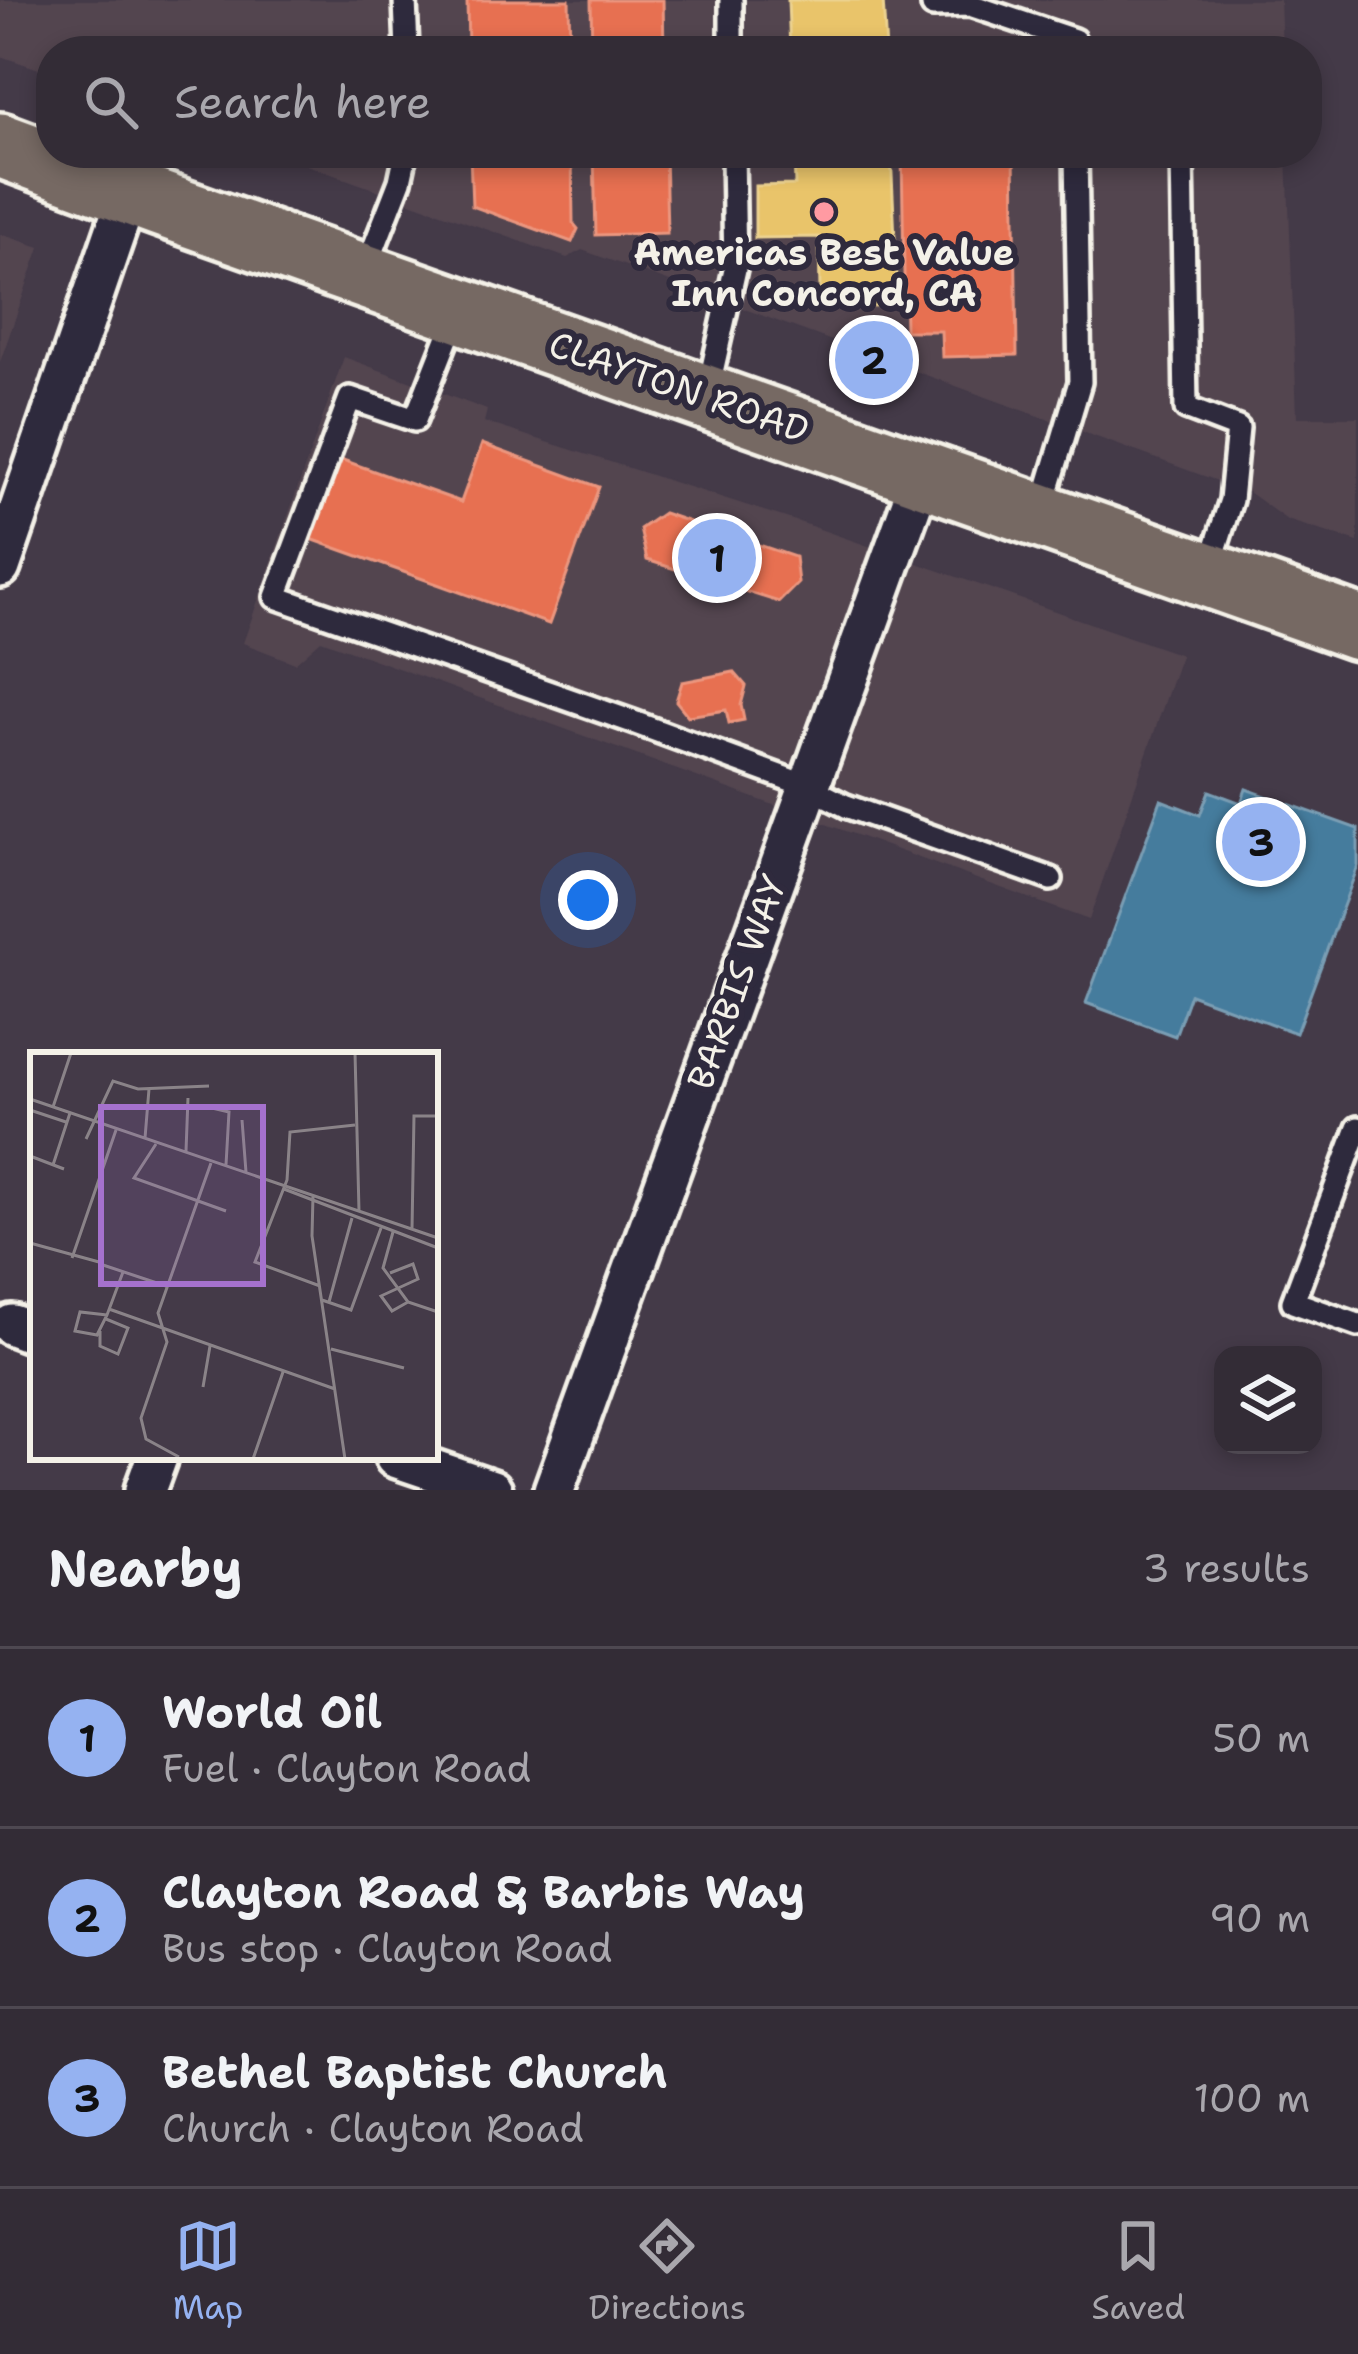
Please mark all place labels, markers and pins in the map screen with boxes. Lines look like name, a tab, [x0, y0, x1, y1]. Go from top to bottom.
marker: Americas Best Value Inn Concord, CA	[811, 199, 837, 225]
place label: Americas Best Value Inn Concord, CA	[634, 228, 1014, 318]
pin: 2	[835, 315, 913, 405]
pin: 1	[678, 513, 756, 603]
pin: 3	[1222, 797, 1300, 887]

